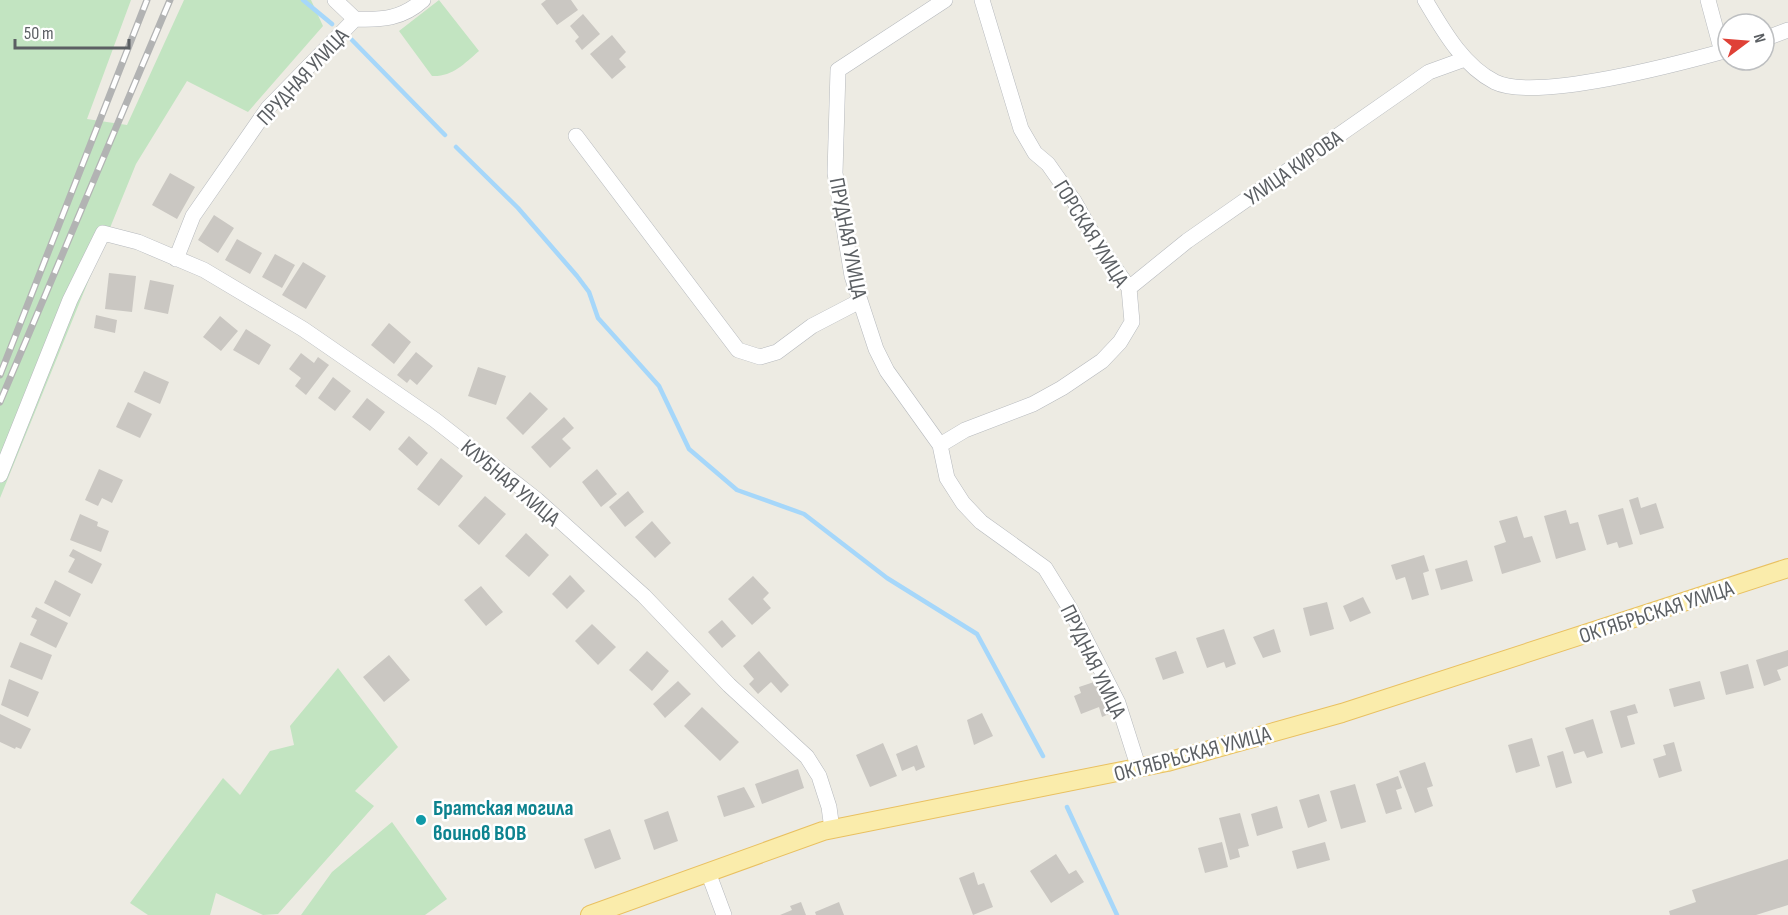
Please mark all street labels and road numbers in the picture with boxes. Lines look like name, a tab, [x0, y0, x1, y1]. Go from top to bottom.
street label: ПРУДНАЯ УЛИЦА	[251, 22, 355, 131]
street label: УЛИЦА КИРОВА	[1240, 124, 1349, 212]
street label: ПРУДНАЯ УЛИЦА	[823, 175, 873, 302]
street label: ГОРСКАЯ УЛИЦА	[1047, 175, 1135, 293]
street label: КЛУБНАЯ УЛИЦА	[455, 434, 566, 533]
street label: ОКТЯБРЬСКАЯ УЛИЦА	[1576, 575, 1738, 650]
street label: ПРУДНАЯ УЛИЦА	[1054, 601, 1132, 723]
street label: ОКТЯБРЬСКАЯ УЛИЦА	[1111, 720, 1274, 788]

